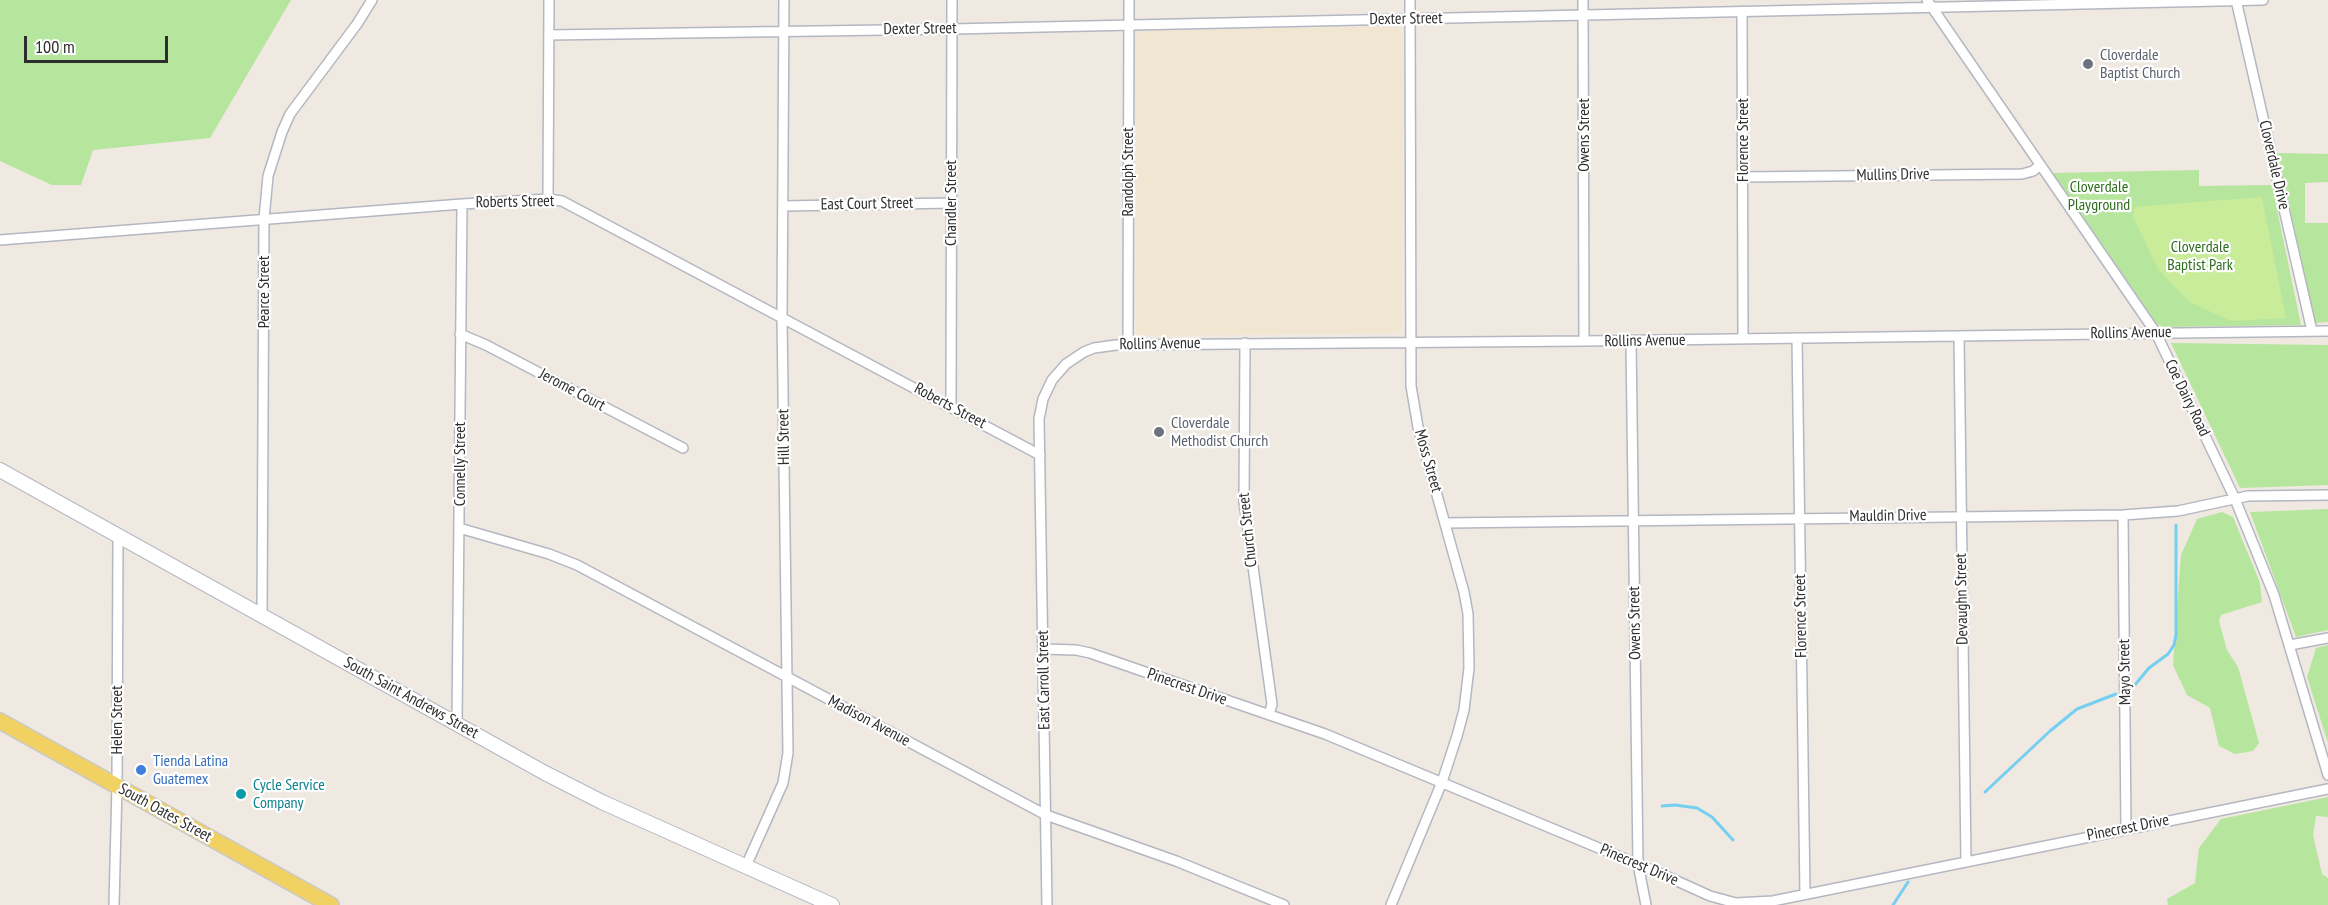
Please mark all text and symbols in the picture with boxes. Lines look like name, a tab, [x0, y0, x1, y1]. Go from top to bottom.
street label: Dexter Street	[1369, 9, 1443, 29]
street label: Dexter Street	[883, 19, 957, 39]
scale bar	[27, 24, 171, 62]
text: 100 m	[35, 35, 75, 58]
place label: Cloverdale Baptist Church	[2100, 45, 2180, 83]
marker: Cloverdale Baptist Church	[2081, 57, 2095, 71]
street label: Owens Street	[1574, 98, 1594, 172]
street label: Florence Street	[1733, 98, 1753, 182]
street label: Cloverdale Drive	[2254, 118, 2294, 212]
street label: Randolph Street	[1118, 127, 1138, 217]
street label: Chandler Street	[941, 160, 961, 246]
street label: Mullins Drive	[1856, 165, 1930, 185]
park label: Cloverdale Playground	[2068, 177, 2130, 215]
street label: Roberts Street	[476, 192, 554, 212]
street label: East Court Street	[820, 194, 914, 214]
park label: Cloverdale Baptist Park	[2167, 237, 2233, 275]
street label: Pearce Street	[254, 256, 274, 328]
street label: Rollins Avenue	[2090, 323, 2172, 343]
street label: Rollins Avenue	[1604, 331, 1686, 351]
street label: Rollins Avenue	[1119, 334, 1201, 354]
street label: Coe Dairy Road	[2160, 356, 2214, 440]
street label: Jerome Court	[536, 365, 608, 415]
street label: Roberts Street	[911, 379, 989, 433]
street label: Hill Street	[774, 409, 794, 465]
place label: Cloverdale Methodist Church	[1171, 413, 1268, 451]
street label: Connelly Street	[450, 422, 470, 506]
marker: Cloverdale Methodist Church	[1152, 425, 1166, 439]
street label: Moss Street	[1410, 427, 1446, 495]
street label: Church Street	[1235, 492, 1261, 568]
street label: Mauldin Drive	[1849, 506, 1927, 526]
street label: Devaughn Street	[1952, 553, 1972, 645]
street label: Florence Street	[1791, 574, 1811, 658]
street label: Owens Street	[1625, 586, 1645, 660]
street label: East Carroll Street	[1034, 630, 1054, 730]
street label: Mayo Street	[2115, 639, 2135, 705]
street label: South Saint Andrews Street	[340, 653, 482, 743]
street label: Pinecrest Drive	[1145, 664, 1229, 710]
street label: Helen Street	[107, 685, 127, 755]
street label: Madison Avenue	[825, 691, 913, 751]
place label: Tienda Latina Guatemex	[153, 751, 228, 789]
marker: Tienda Latina Guatemex	[134, 763, 148, 777]
place label: Cycle Service Company	[253, 775, 325, 813]
street label: South Oates Street	[115, 780, 215, 846]
marker: Cycle Service Company	[234, 787, 248, 801]
street label: Pinecrest Drive	[2085, 811, 2171, 845]
street label: Pinecrest Drive	[1597, 840, 1681, 890]

